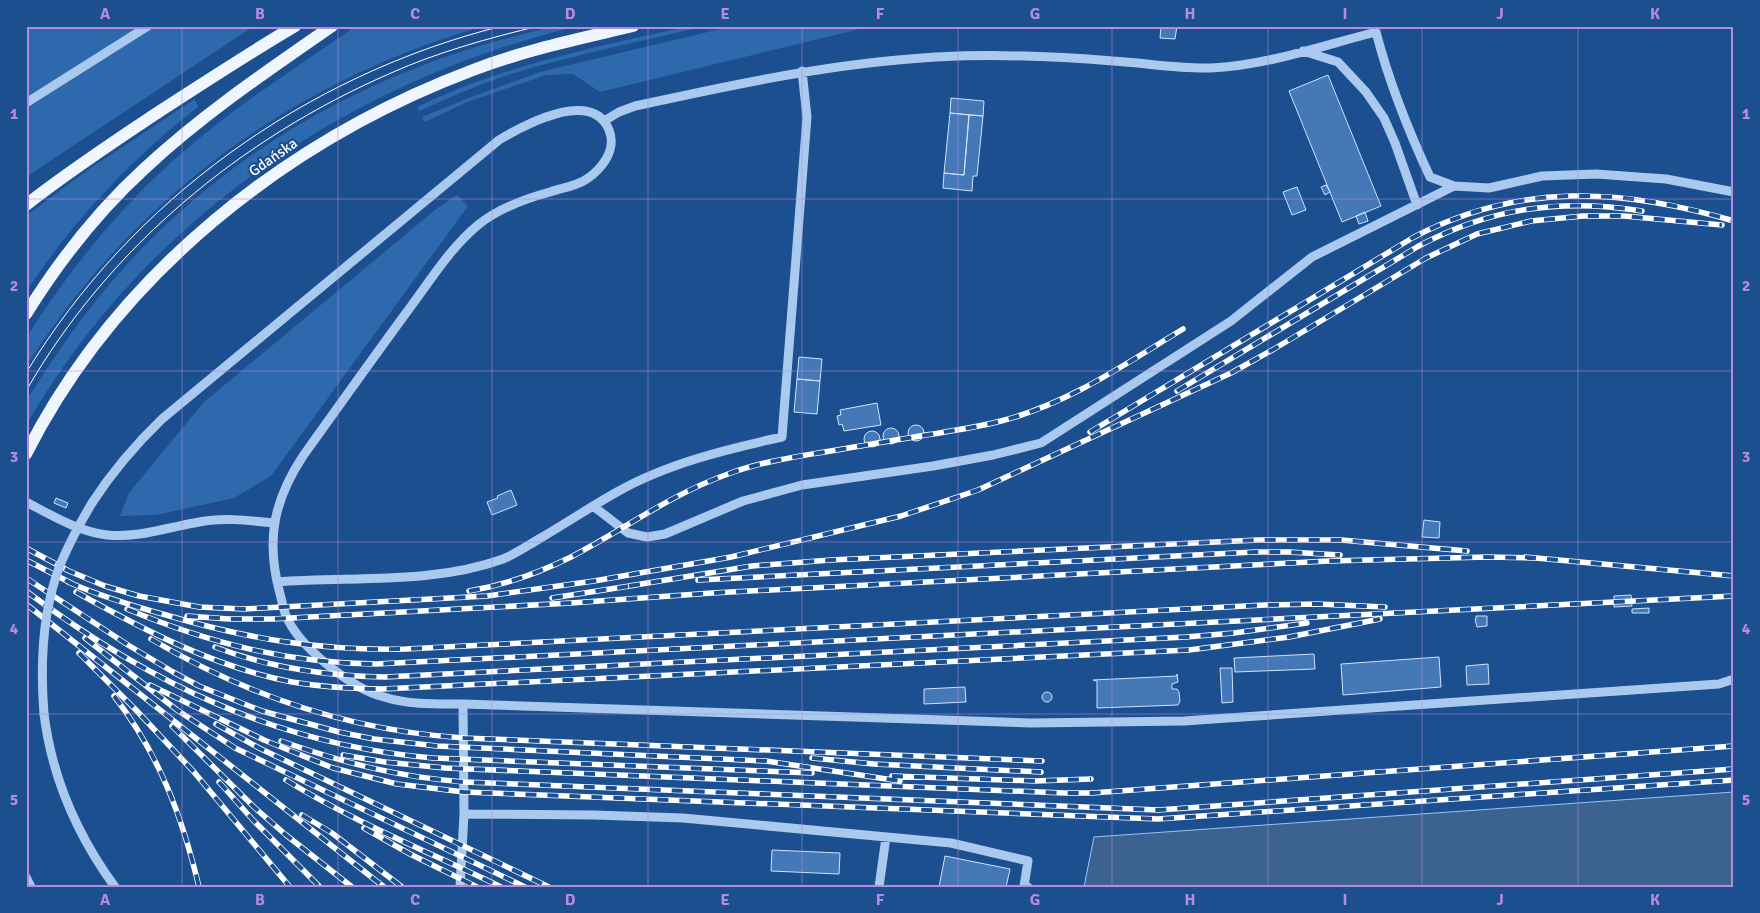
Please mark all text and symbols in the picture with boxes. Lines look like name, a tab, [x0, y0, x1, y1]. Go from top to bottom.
text: A	[100, 4, 111, 24]
text: B	[255, 4, 265, 24]
text: C	[410, 4, 420, 24]
text: D	[565, 4, 576, 24]
text: E	[720, 4, 730, 24]
text: F	[876, 4, 885, 24]
text: G	[1030, 4, 1040, 24]
text: H	[1185, 4, 1195, 24]
text: I	[1342, 4, 1348, 24]
text: J	[1496, 4, 1504, 24]
text: K	[1650, 4, 1660, 24]
text: 1	[10, 104, 19, 124]
text: 1	[1742, 104, 1751, 124]
street label: Gdańska	[245, 134, 301, 180]
text: 2	[10, 276, 18, 296]
text: 2	[1742, 276, 1750, 296]
text: 3	[10, 447, 18, 467]
text: 3	[1742, 447, 1750, 467]
text: 4	[10, 619, 19, 639]
text: 4	[1742, 619, 1751, 639]
text: 5	[10, 790, 18, 810]
text: 5	[1742, 790, 1750, 810]
text: A	[100, 890, 111, 910]
text: B	[255, 890, 265, 910]
text: C	[410, 890, 420, 910]
text: D	[565, 890, 576, 910]
text: E	[720, 890, 730, 910]
text: F	[876, 890, 885, 910]
text: G	[1030, 890, 1040, 910]
text: H	[1185, 890, 1195, 910]
text: I	[1342, 890, 1348, 910]
text: J	[1496, 890, 1504, 910]
text: K	[1650, 890, 1660, 910]

